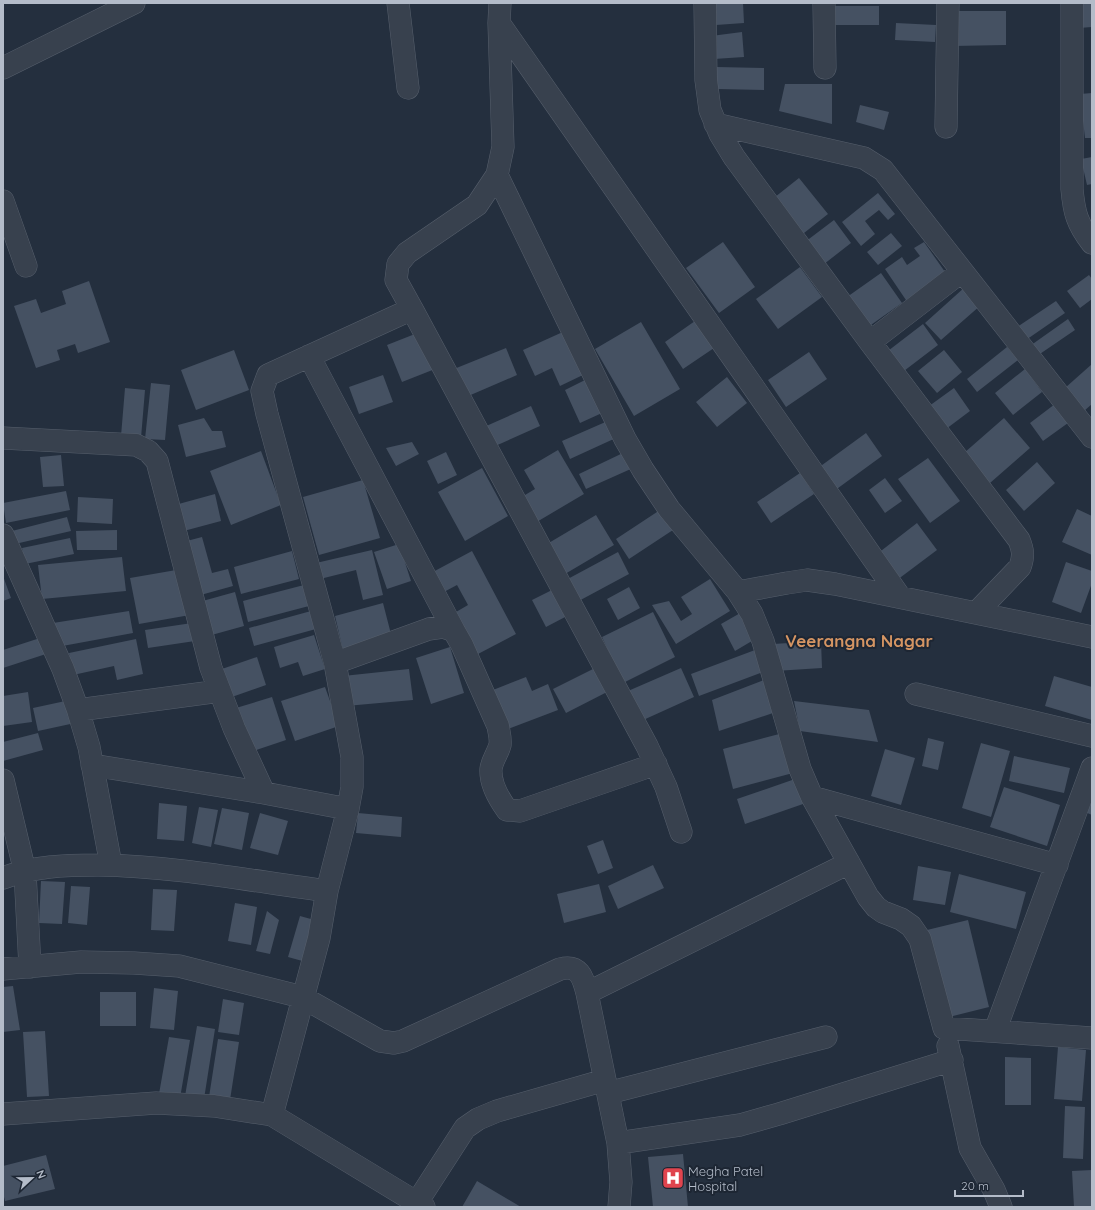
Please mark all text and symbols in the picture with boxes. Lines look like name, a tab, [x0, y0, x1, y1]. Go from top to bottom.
district label: Veerangna Nagar	[785, 630, 933, 651]
north arrow	[12, 1158, 52, 1198]
place label: Megha Patel Hospital	[688, 1163, 763, 1194]
hospital icon: Megha Patel Hospital	[660, 1165, 686, 1191]
text: N	[33, 1168, 49, 1181]
scale bar	[955, 1172, 1023, 1198]
text: 20 m	[961, 1178, 989, 1193]

